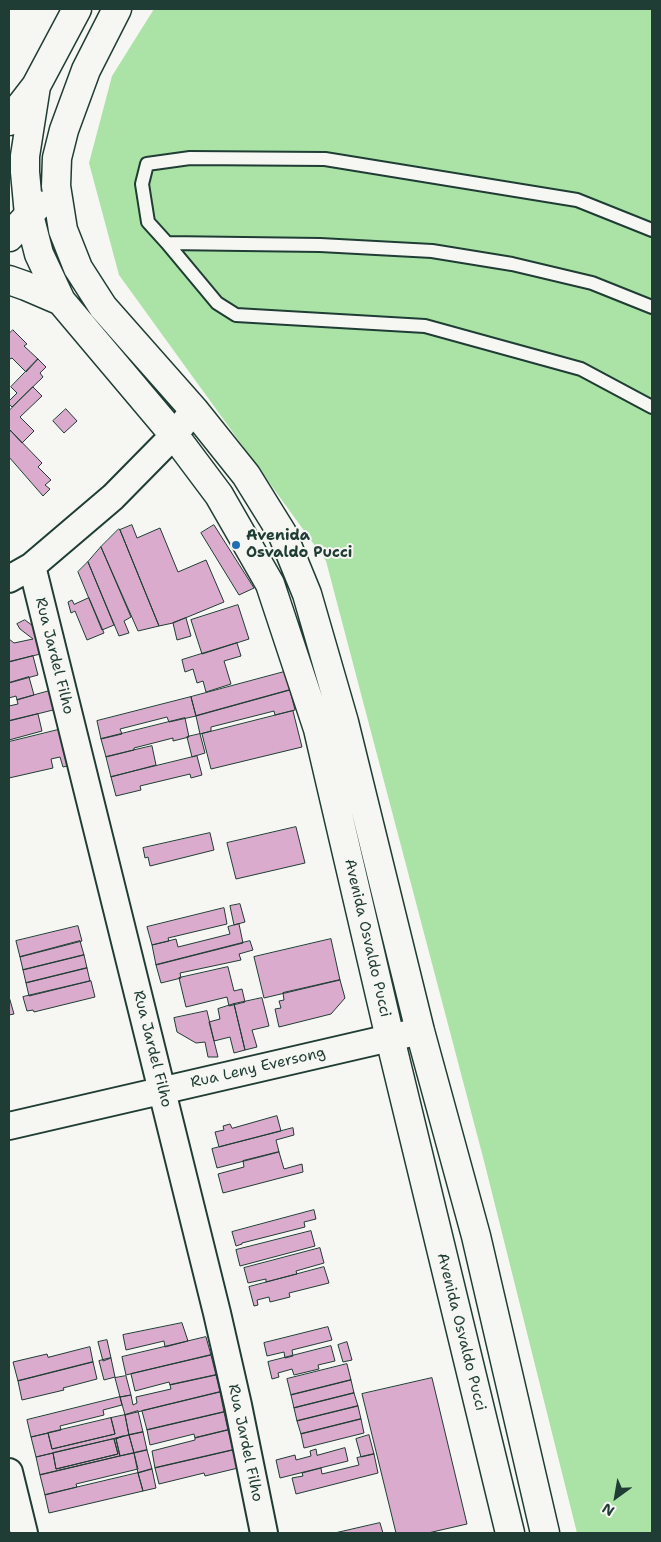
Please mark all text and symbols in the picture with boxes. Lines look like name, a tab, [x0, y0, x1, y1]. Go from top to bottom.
place label: Avenida Osvaldo Pucci	[246, 527, 352, 562]
marker: Avenida Osvaldo Pucci	[230, 539, 242, 551]
street label: Rua Jardel Filho	[31, 596, 77, 716]
street label: Avenida Osvaldo Pucci	[340, 857, 394, 1019]
street label: Rua Jardel Filho	[129, 989, 175, 1109]
street label: Rua Leny Eversong	[189, 1044, 327, 1092]
street label: Avenida Osvaldo Pucci	[433, 1251, 489, 1413]
street label: Rua Jardel Filho	[224, 1382, 266, 1504]
north arrow	[591, 1472, 641, 1522]
text: N	[599, 1499, 618, 1520]

